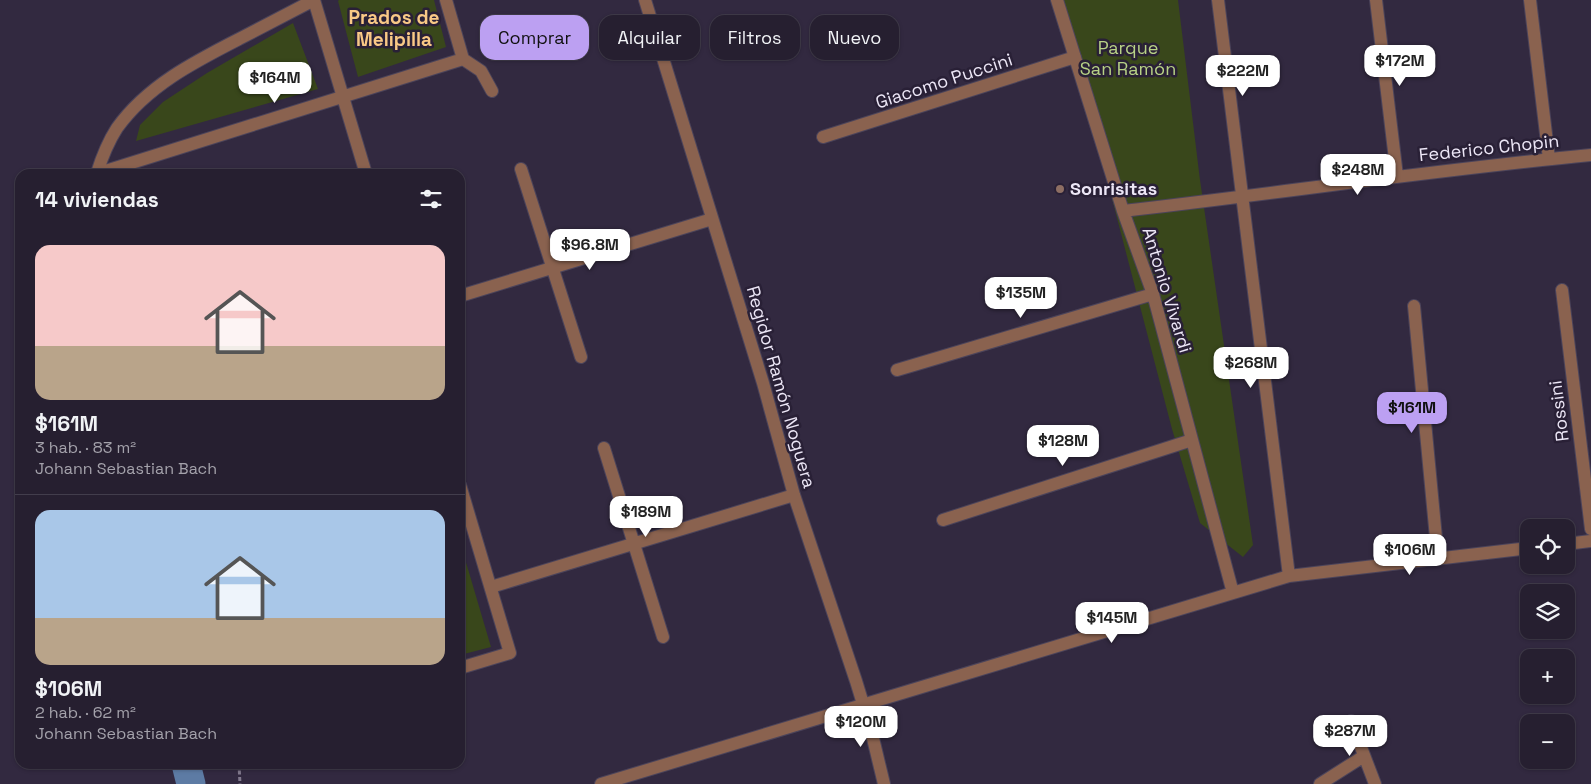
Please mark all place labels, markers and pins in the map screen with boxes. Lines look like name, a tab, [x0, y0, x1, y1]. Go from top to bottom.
pin: $172M	[1365, 44, 1435, 87]
pin: $222M	[1208, 54, 1278, 97]
pin: $164M	[240, 62, 310, 104]
pin: $248M	[1323, 154, 1393, 196]
place label: Sonrisitas	[1070, 177, 1157, 200]
marker: Sonrisitas	[1054, 183, 1066, 195]
pin: $96.8M	[549, 228, 631, 271]
pin: $135M	[986, 276, 1056, 319]
pin: $268M	[1216, 346, 1286, 389]
pin: $161M	[1377, 392, 1447, 434]
pin: $128M	[1028, 424, 1098, 467]
pin: $189M	[611, 496, 681, 538]
pin: $106M	[1375, 534, 1445, 576]
pin: $145M	[1077, 602, 1147, 644]
pin: $120M	[826, 706, 896, 748]
pin: $287M	[1315, 714, 1385, 757]

